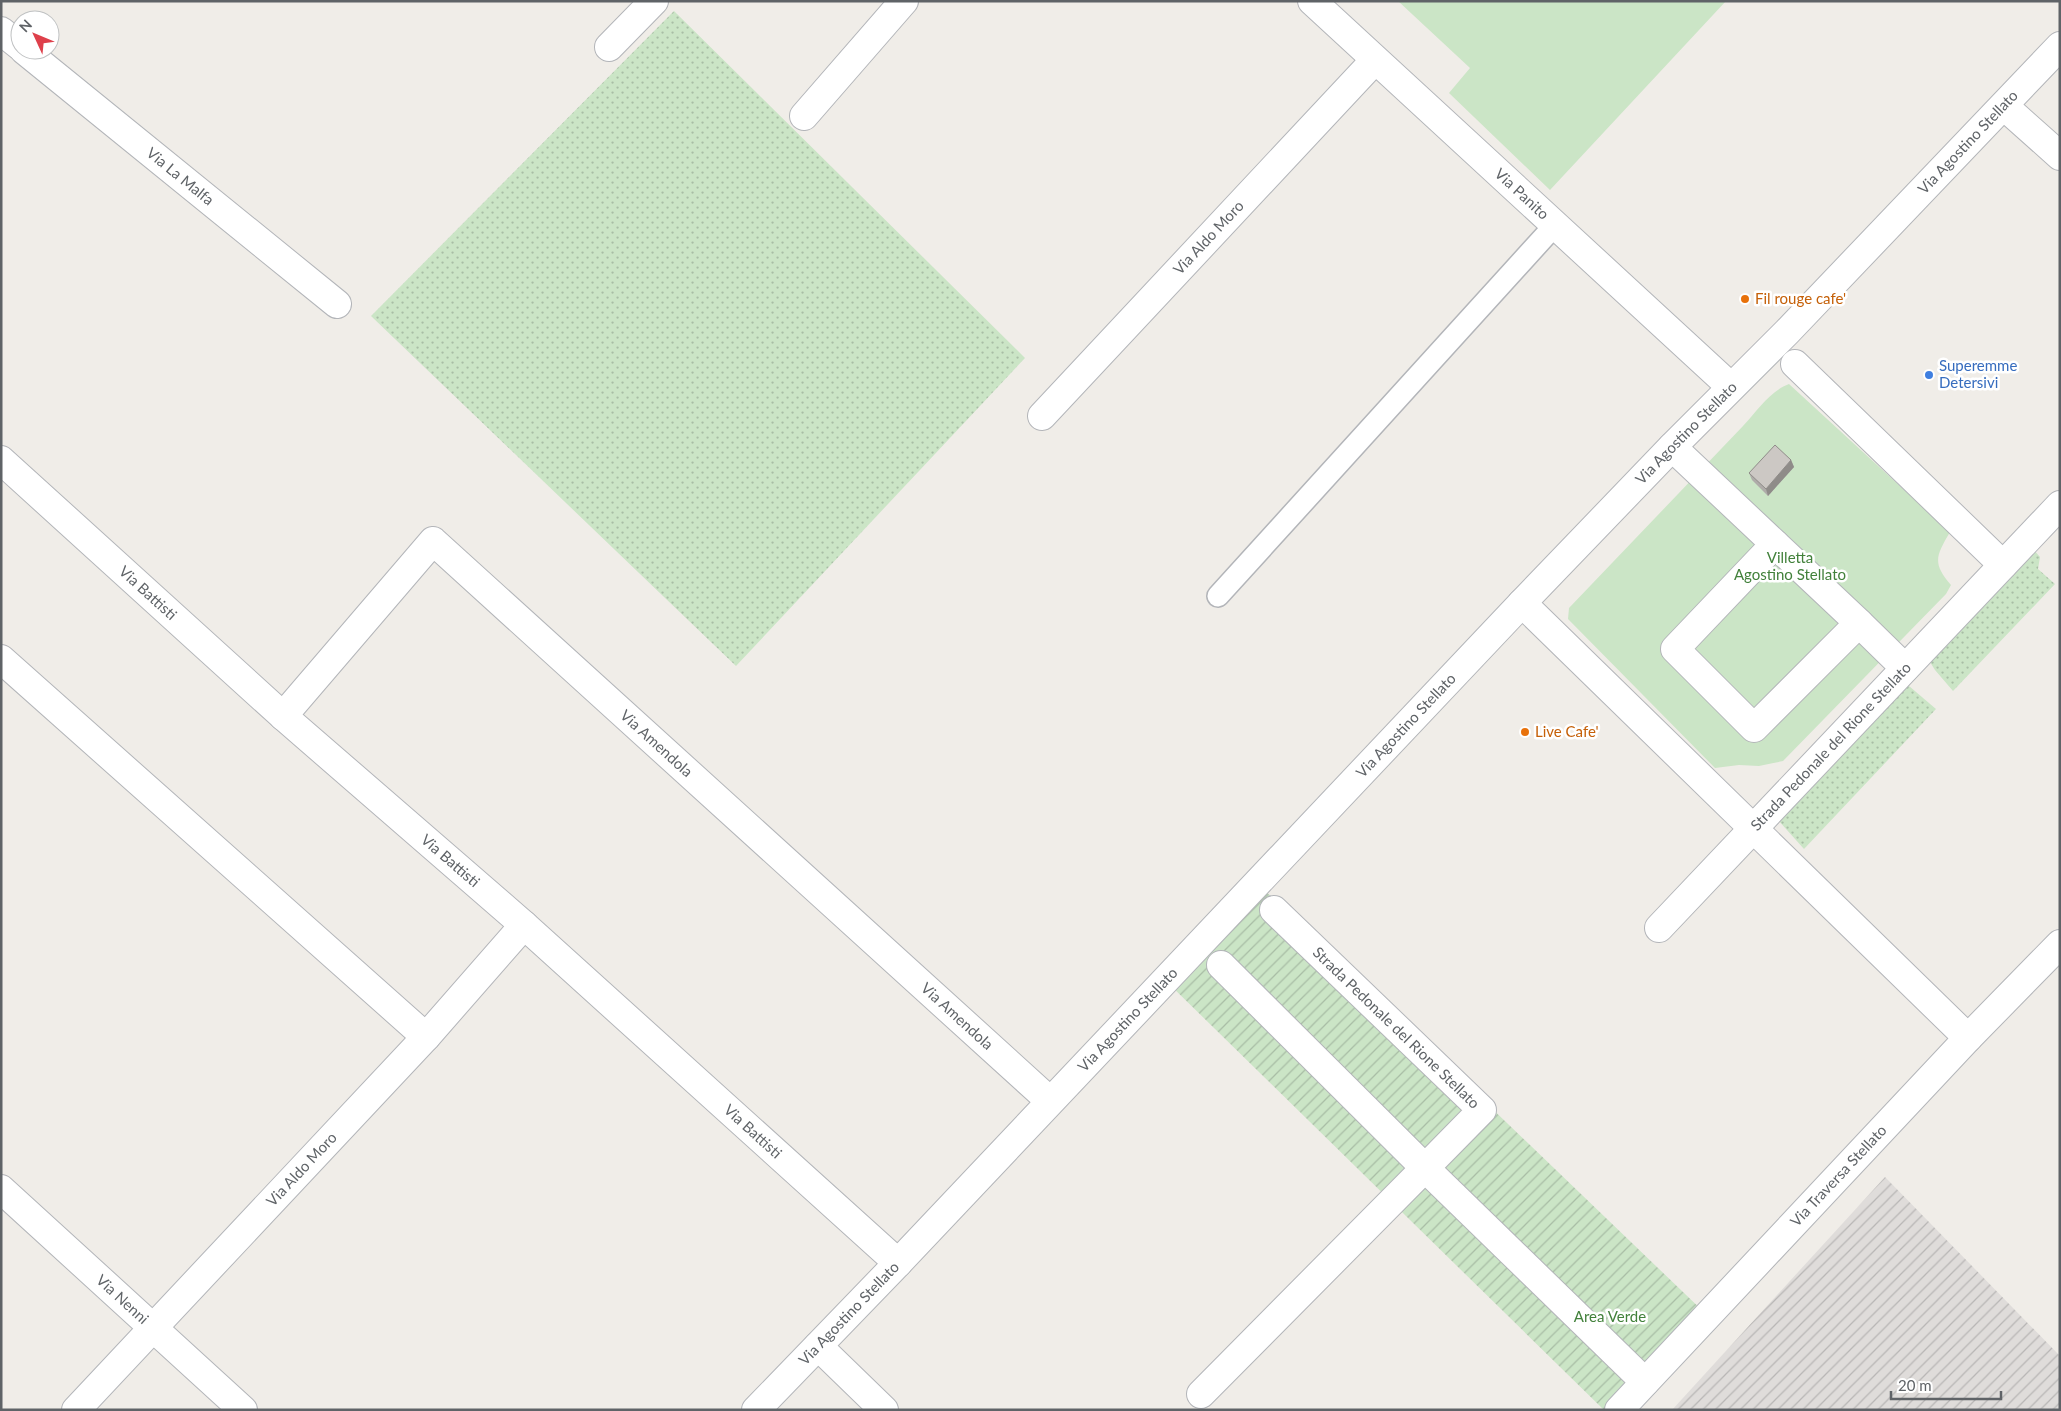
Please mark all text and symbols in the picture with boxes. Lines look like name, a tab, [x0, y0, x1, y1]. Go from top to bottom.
north arrow	[10, 10, 60, 60]
text: N	[15, 16, 35, 35]
street label: Via Agostino Stellato	[1914, 86, 2021, 197]
street label: Via La Malfa	[143, 143, 218, 209]
street label: Via Panito	[1491, 164, 1553, 223]
street label: Via Aldo Moro	[1169, 196, 1247, 278]
place label: Fil rouge cafe'	[1755, 289, 1846, 307]
marker: Fil rouge cafe'	[1739, 293, 1751, 305]
place label: Superemme Detersivi	[1939, 356, 2017, 391]
marker: Superemme Detersivi	[1923, 369, 1935, 381]
street label: Via Agostino Stellato	[1631, 377, 1740, 487]
park label: Villetta Agostino Stellato	[1734, 548, 1846, 583]
street label: Via Battisti	[116, 562, 181, 623]
street label: Strada Pedonale del Rione Stellato	[1746, 658, 1914, 834]
street label: Via Agostino Stellato	[1352, 669, 1459, 781]
street label: Via Amendola	[617, 706, 697, 780]
place label: Live Cafe'	[1535, 722, 1599, 740]
marker: Live Cafe'	[1519, 726, 1531, 738]
street label: Via Battisti	[418, 830, 484, 890]
street label: Strada Pedonale del Rione Stellato	[1310, 943, 1484, 1112]
street label: Via Agostino Stellato	[1074, 963, 1181, 1075]
street label: Via Amendola	[918, 978, 997, 1053]
street label: Via Battisti	[721, 1100, 786, 1162]
street label: Via Traversa Stellato	[1786, 1121, 1890, 1230]
street label: Via Aldo Moro	[262, 1128, 340, 1209]
street label: Via Agostino Stellato	[794, 1257, 902, 1368]
street label: Via Nenni	[93, 1270, 153, 1327]
park label: Area Verde	[1574, 1307, 1646, 1325]
scale bar	[1891, 1368, 2001, 1400]
text: 20 m	[1898, 1376, 1932, 1394]

